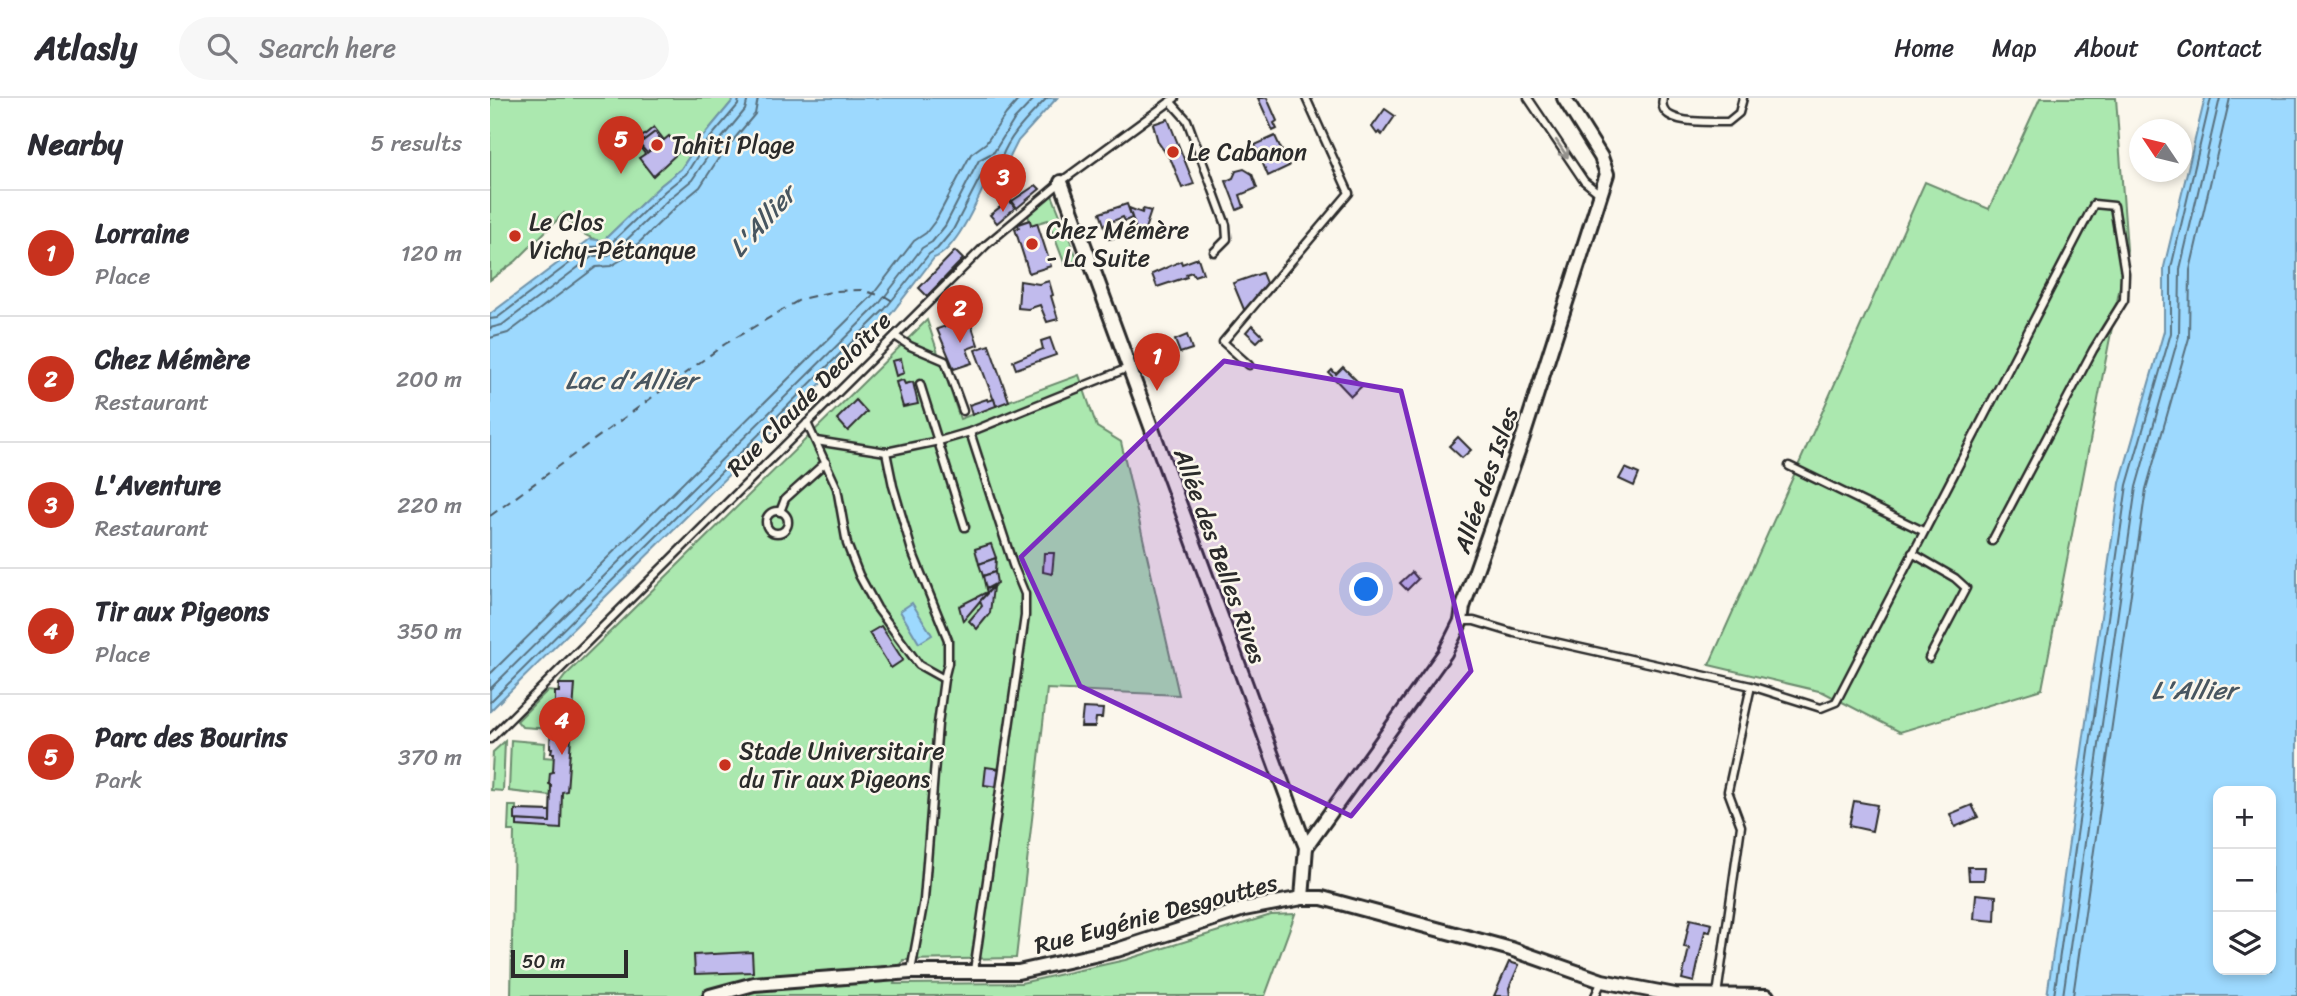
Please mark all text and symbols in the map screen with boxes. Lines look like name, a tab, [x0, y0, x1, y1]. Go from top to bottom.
search box	[179, 17, 669, 80]
text: Atlasly	[35, 19, 137, 77]
text: Search here	[259, 25, 396, 71]
text: Home	[1894, 27, 1954, 69]
text: Map	[1992, 27, 2036, 69]
text: About	[2074, 27, 2139, 69]
text: Contact	[2177, 27, 2262, 69]
icon: search	[203, 29, 241, 67]
pin: 5	[598, 116, 644, 174]
text: Nearby	[28, 117, 123, 171]
north arrow	[2129, 119, 2192, 182]
text: 5 results	[371, 123, 462, 164]
place label: Tahiti Plage	[671, 124, 795, 166]
place label: Le Cabanon	[1187, 131, 1307, 173]
marker: Tahiti Plage	[649, 137, 665, 153]
one-way arrow	[1555, 139, 1570, 158]
marker: Le Cabanon	[1165, 144, 1181, 160]
pin: 3	[980, 154, 1026, 212]
water label: L'Allier	[717, 171, 810, 268]
place label: Le Clos Vichy-Pétanque	[529, 201, 696, 271]
place label: Chez Mémère - La Suite	[1046, 209, 1189, 279]
text: Lorraine	[95, 210, 189, 256]
marker: Le Clos Vichy-Pétanque	[507, 228, 523, 244]
text: 1	[46, 233, 56, 274]
text: 120 m	[401, 233, 462, 274]
marker: Chez Mémère - La Suite	[1024, 236, 1040, 252]
text: Place	[95, 256, 150, 297]
pin: 2	[937, 285, 983, 343]
street label: Rue Claude Decloître	[716, 301, 902, 487]
pin: 1	[1134, 333, 1180, 391]
text: Chez Mémère	[95, 336, 250, 382]
water label: Lac d'Allier	[565, 357, 701, 403]
text: 2	[44, 359, 58, 400]
text: 200 m	[396, 359, 462, 400]
text: Restaurant	[95, 382, 209, 423]
street label: Allée des Isles	[1441, 400, 1531, 560]
street label: Allée des Belles Rives	[1161, 442, 1278, 670]
text: L'Aventure	[95, 462, 221, 508]
text: 3	[45, 485, 57, 526]
text: 220 m	[397, 485, 462, 526]
text: Restaurant	[95, 508, 209, 549]
your location	[1349, 572, 1383, 606]
text: Tir aux Pigeons	[95, 588, 269, 634]
text: 4	[44, 611, 58, 652]
text: 350 m	[397, 611, 462, 652]
text: Place	[95, 634, 150, 675]
water label: L'Allier	[2152, 667, 2241, 713]
pin: 4	[539, 697, 585, 755]
text: Parc des Bourins	[95, 714, 287, 760]
place label: Stade Universitaire du Tir aux Pigeons	[739, 730, 945, 800]
text: 5	[44, 737, 58, 778]
text: 370 m	[398, 737, 462, 778]
marker: Stade Universitaire du Tir aux Pigeons	[717, 757, 733, 773]
text: Park	[95, 760, 142, 801]
map controls	[2213, 786, 2276, 975]
button: +	[2213, 786, 2276, 849]
button: −	[2213, 849, 2276, 912]
street label: Rue Eugénie Desgouttes	[1030, 861, 1282, 967]
button: layers	[2213, 912, 2276, 975]
text: 50 m	[522, 945, 565, 978]
scale bar	[511, 947, 628, 979]

